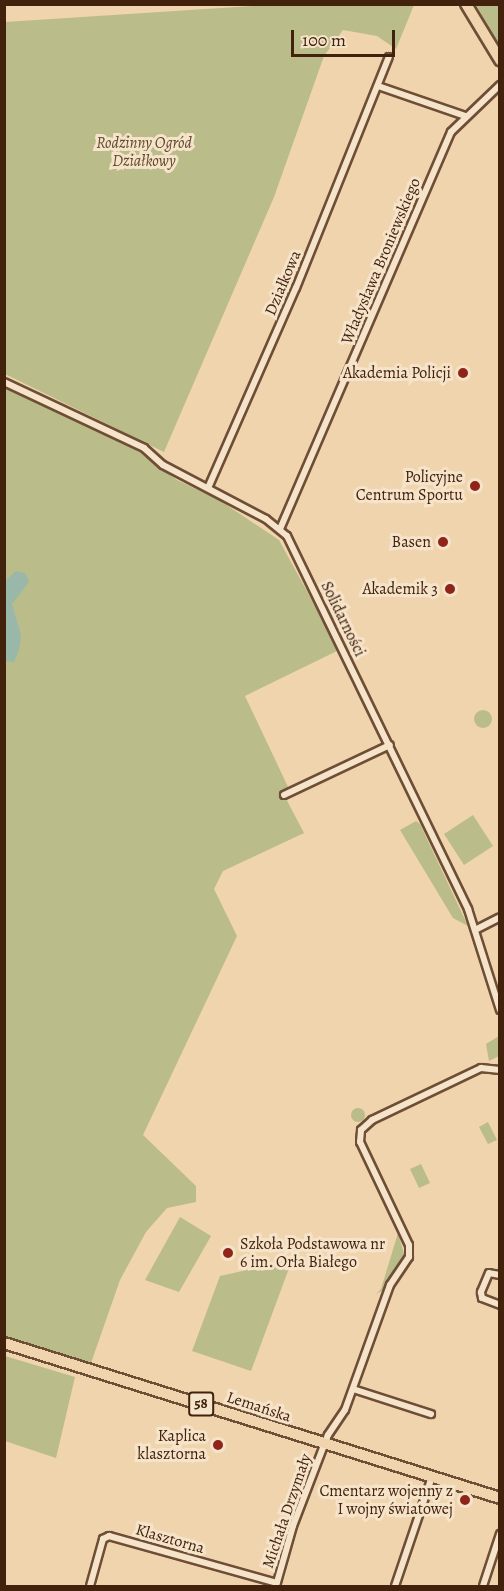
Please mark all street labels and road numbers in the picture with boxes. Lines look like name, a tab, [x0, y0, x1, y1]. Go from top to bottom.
street label: Władysława Broniewskiego	[337, 175, 425, 347]
street label: Działkowa	[261, 248, 305, 318]
street label: Solidarności	[317, 578, 369, 660]
street label: Lemańska	[224, 1388, 294, 1426]
road number: 58	[188, 1392, 214, 1416]
street label: Michała Drzymały	[258, 1451, 316, 1571]
street label: Klasztorna	[133, 1520, 207, 1558]

